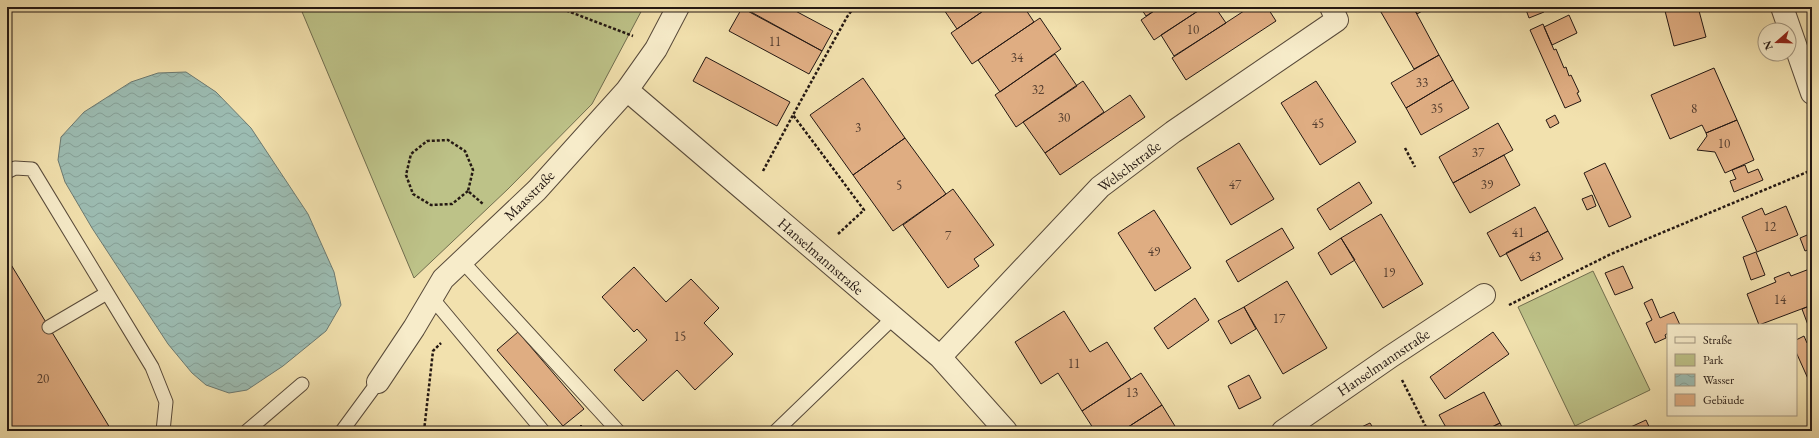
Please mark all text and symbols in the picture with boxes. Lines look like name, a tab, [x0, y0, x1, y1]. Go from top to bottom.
house number: 10	[1187, 21, 1199, 38]
north arrow	[1757, 22, 1797, 62]
house number: 11	[769, 33, 781, 50]
text: N	[1759, 39, 1776, 52]
house number: 34	[1011, 49, 1024, 66]
house number: 33	[1416, 74, 1428, 91]
house number: 32	[1032, 81, 1045, 98]
house number: 35	[1431, 100, 1443, 117]
house number: 8	[1691, 100, 1697, 117]
house number: 30	[1058, 109, 1070, 126]
house number: 45	[1312, 115, 1324, 132]
house number: 3	[855, 119, 861, 136]
house number: 10	[1718, 135, 1730, 152]
street label: Welschstraße	[1094, 136, 1165, 196]
house number: 37	[1472, 144, 1485, 161]
street label: Maasstraße	[500, 166, 558, 224]
house number: 47	[1229, 176, 1242, 193]
house number: 39	[1481, 176, 1494, 193]
house number: 5	[896, 177, 902, 194]
street label: Hanselmannstraße	[774, 213, 868, 299]
house number: 12	[1764, 218, 1777, 235]
house number: 41	[1512, 224, 1524, 241]
house number: 7	[945, 227, 952, 244]
house number: 49	[1148, 243, 1161, 260]
house number: 43	[1529, 248, 1541, 265]
house number: 19	[1383, 264, 1396, 281]
house number: 14	[1774, 291, 1787, 308]
house number: 17	[1273, 310, 1286, 327]
street label: Hanselmannstraße	[1333, 324, 1433, 400]
legend	[1667, 324, 1797, 416]
house number: 15	[674, 328, 686, 345]
text: Straße	[1703, 332, 1732, 348]
text: Park	[1703, 352, 1724, 368]
house number: 11	[1068, 355, 1080, 372]
house number: 20	[37, 370, 49, 387]
text: Wasser	[1703, 372, 1734, 388]
house number: 13	[1126, 384, 1138, 401]
text: Gebäude	[1703, 392, 1745, 408]

